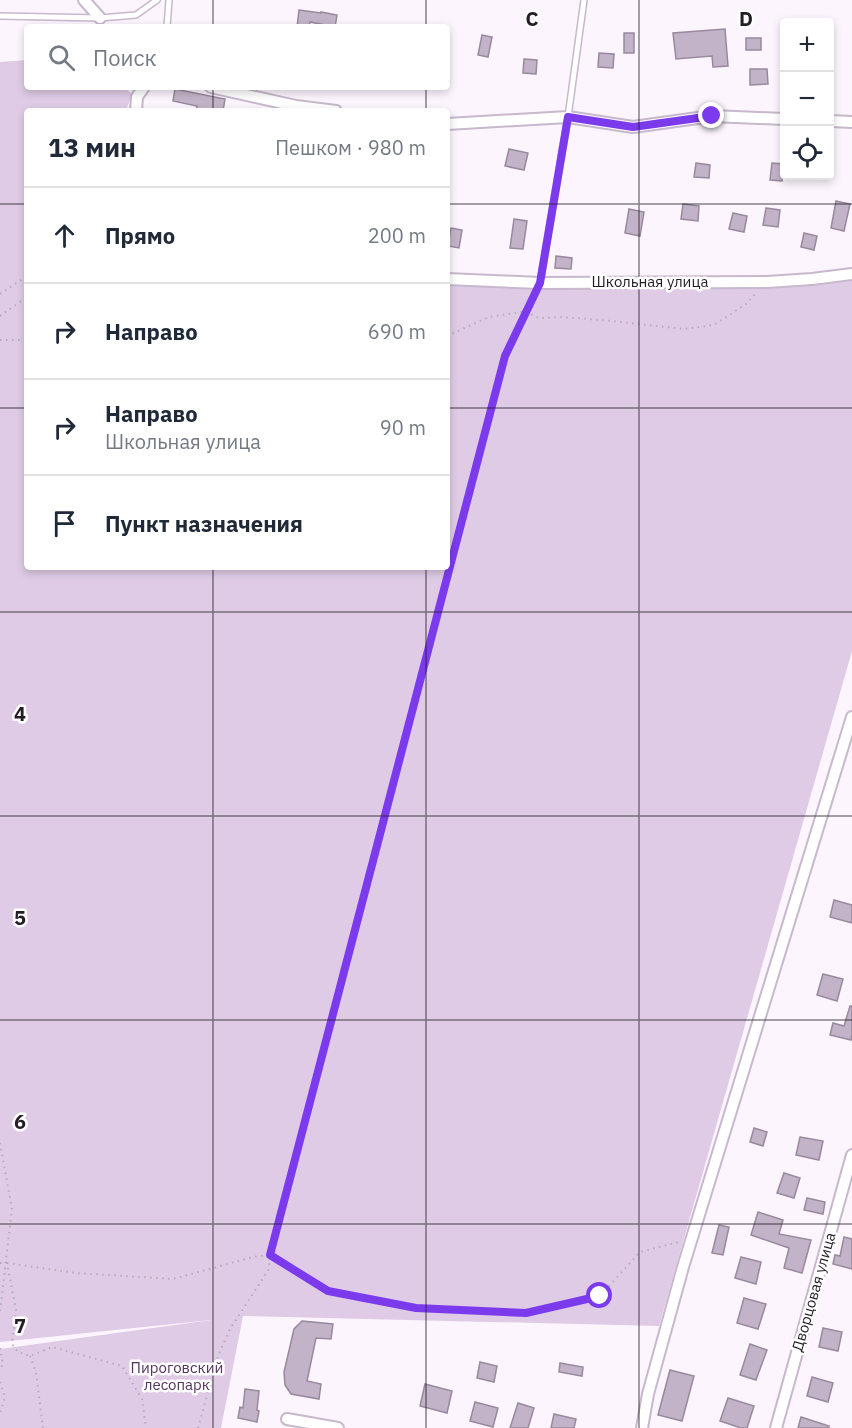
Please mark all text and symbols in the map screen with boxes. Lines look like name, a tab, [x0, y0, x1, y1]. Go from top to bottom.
text: C	[525, 5, 539, 32]
text: D	[739, 5, 753, 32]
map controls	[780, 18, 834, 180]
button: +	[780, 18, 834, 72]
search box	[24, 24, 450, 90]
icon: search	[45, 41, 78, 74]
text: Поиск	[93, 43, 157, 72]
button: −	[780, 72, 834, 126]
route end	[698, 102, 724, 128]
button: locate	[780, 126, 834, 180]
text: 13 мин	[48, 130, 136, 164]
text: Пешком · 980 m	[275, 134, 426, 161]
icon: ahead	[48, 219, 81, 252]
text: Прямо	[105, 221, 175, 250]
text: 200 m	[368, 222, 426, 249]
street label: Школьная улица	[592, 272, 708, 291]
icon: right	[48, 315, 81, 348]
text: Направо	[105, 317, 198, 346]
text: 690 m	[368, 318, 426, 345]
text: Направо	[105, 399, 198, 428]
icon: right	[48, 411, 81, 444]
text: 90 m	[380, 414, 426, 441]
text: Школьная улица	[105, 428, 261, 455]
icon: arrive	[48, 507, 81, 540]
text: Пункт назначения	[105, 509, 303, 538]
text: 4	[14, 700, 26, 727]
text: 5	[14, 904, 26, 931]
text: 6	[14, 1108, 26, 1135]
street label: Дворцовая улица	[787, 1230, 840, 1354]
route start	[586, 1282, 612, 1308]
text: 7	[14, 1312, 26, 1339]
park label: Пироговский лесопарк	[131, 1358, 223, 1394]

